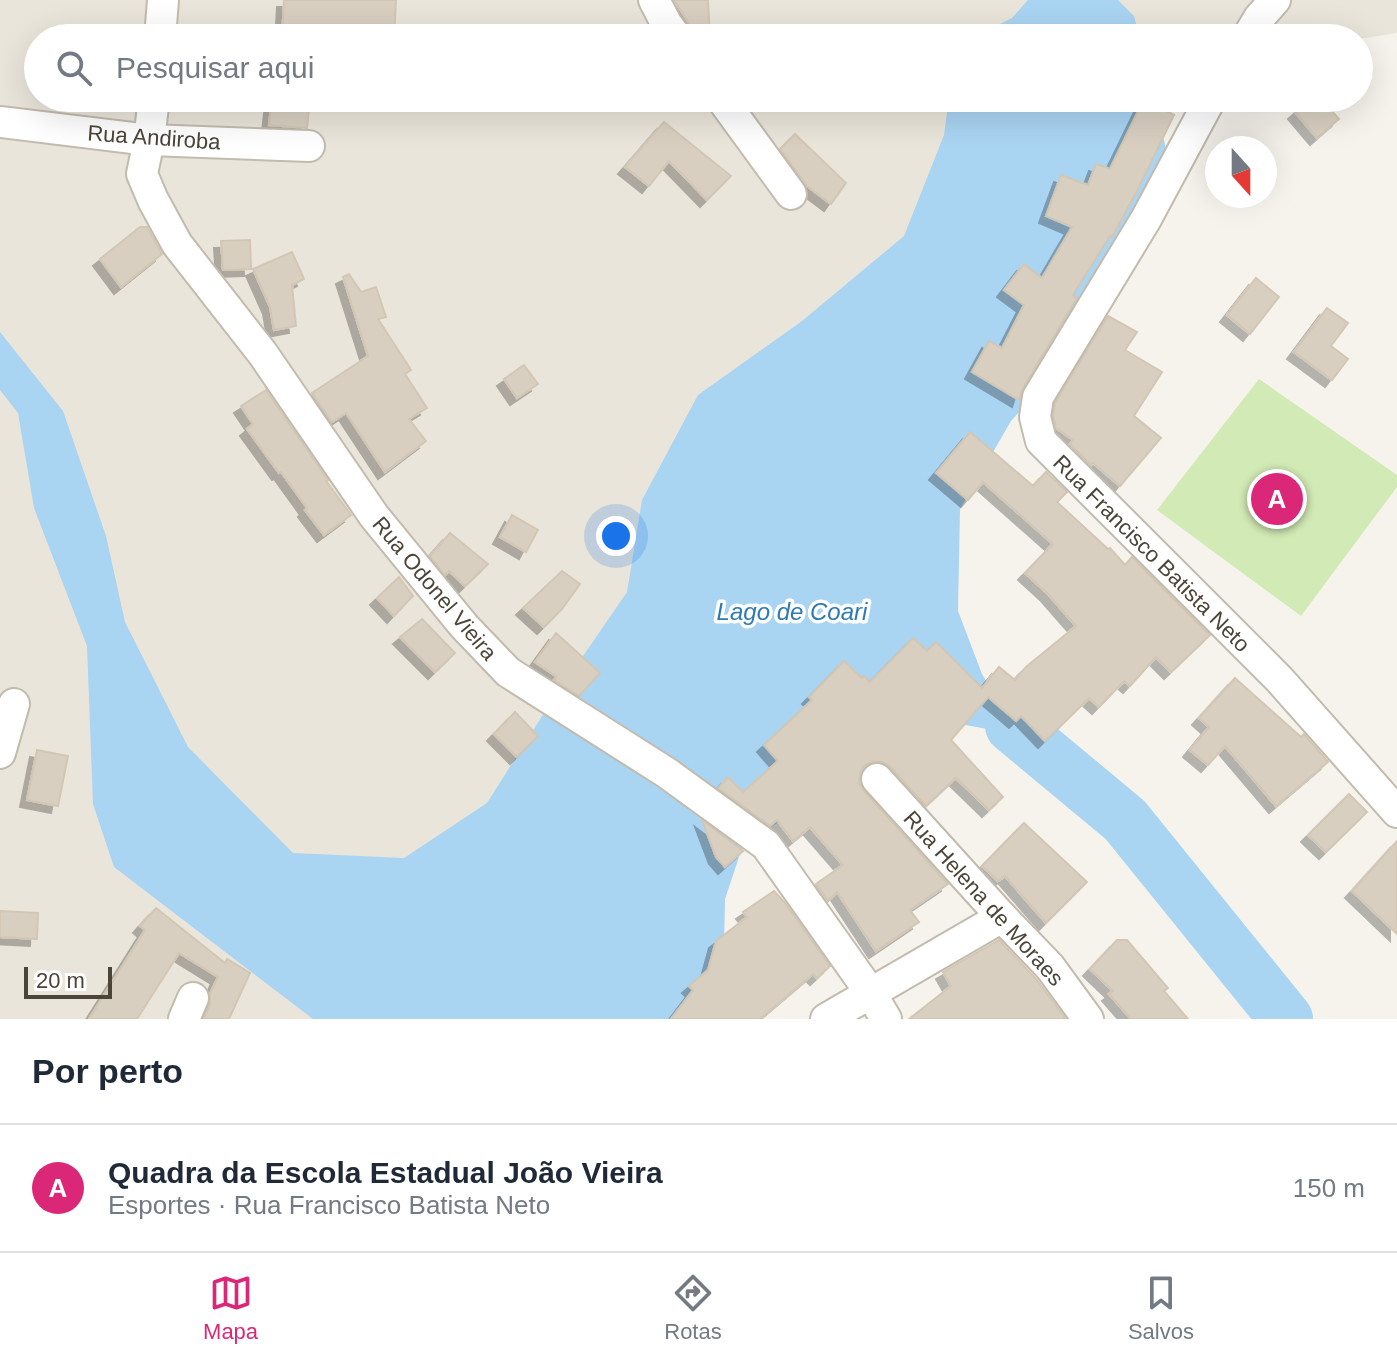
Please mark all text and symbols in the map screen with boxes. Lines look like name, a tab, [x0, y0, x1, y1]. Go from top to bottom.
search box	[24, 24, 1373, 112]
icon: search	[52, 46, 96, 90]
text: Pesquisar aqui	[116, 51, 314, 84]
street label: Rua Andiroba	[87, 120, 222, 155]
north arrow	[1205, 136, 1277, 208]
street label: Rua Francisco Batista Neto	[1048, 450, 1255, 657]
pin: A	[1251, 469, 1303, 529]
street label: Rua Odonel Vieira	[367, 512, 502, 666]
your location	[596, 516, 636, 556]
water label: Lago de Coari	[717, 598, 868, 625]
street label: Rua Helena de Moraes	[899, 806, 1069, 991]
scale bar	[24, 963, 112, 999]
text: 20 m	[36, 968, 85, 993]
text: Por perto	[32, 1052, 183, 1090]
text: Quadra da Escola Estadual João Vieira	[108, 1156, 663, 1189]
text: A	[49, 1173, 67, 1203]
text: 150 m	[1293, 1173, 1365, 1203]
text: Esportes · Rua Francisco Batista Neto	[108, 1190, 550, 1220]
tab: Mapa	[203, 1271, 258, 1345]
tab: Rotas	[664, 1271, 722, 1345]
tab: Salvos	[1128, 1271, 1194, 1345]

